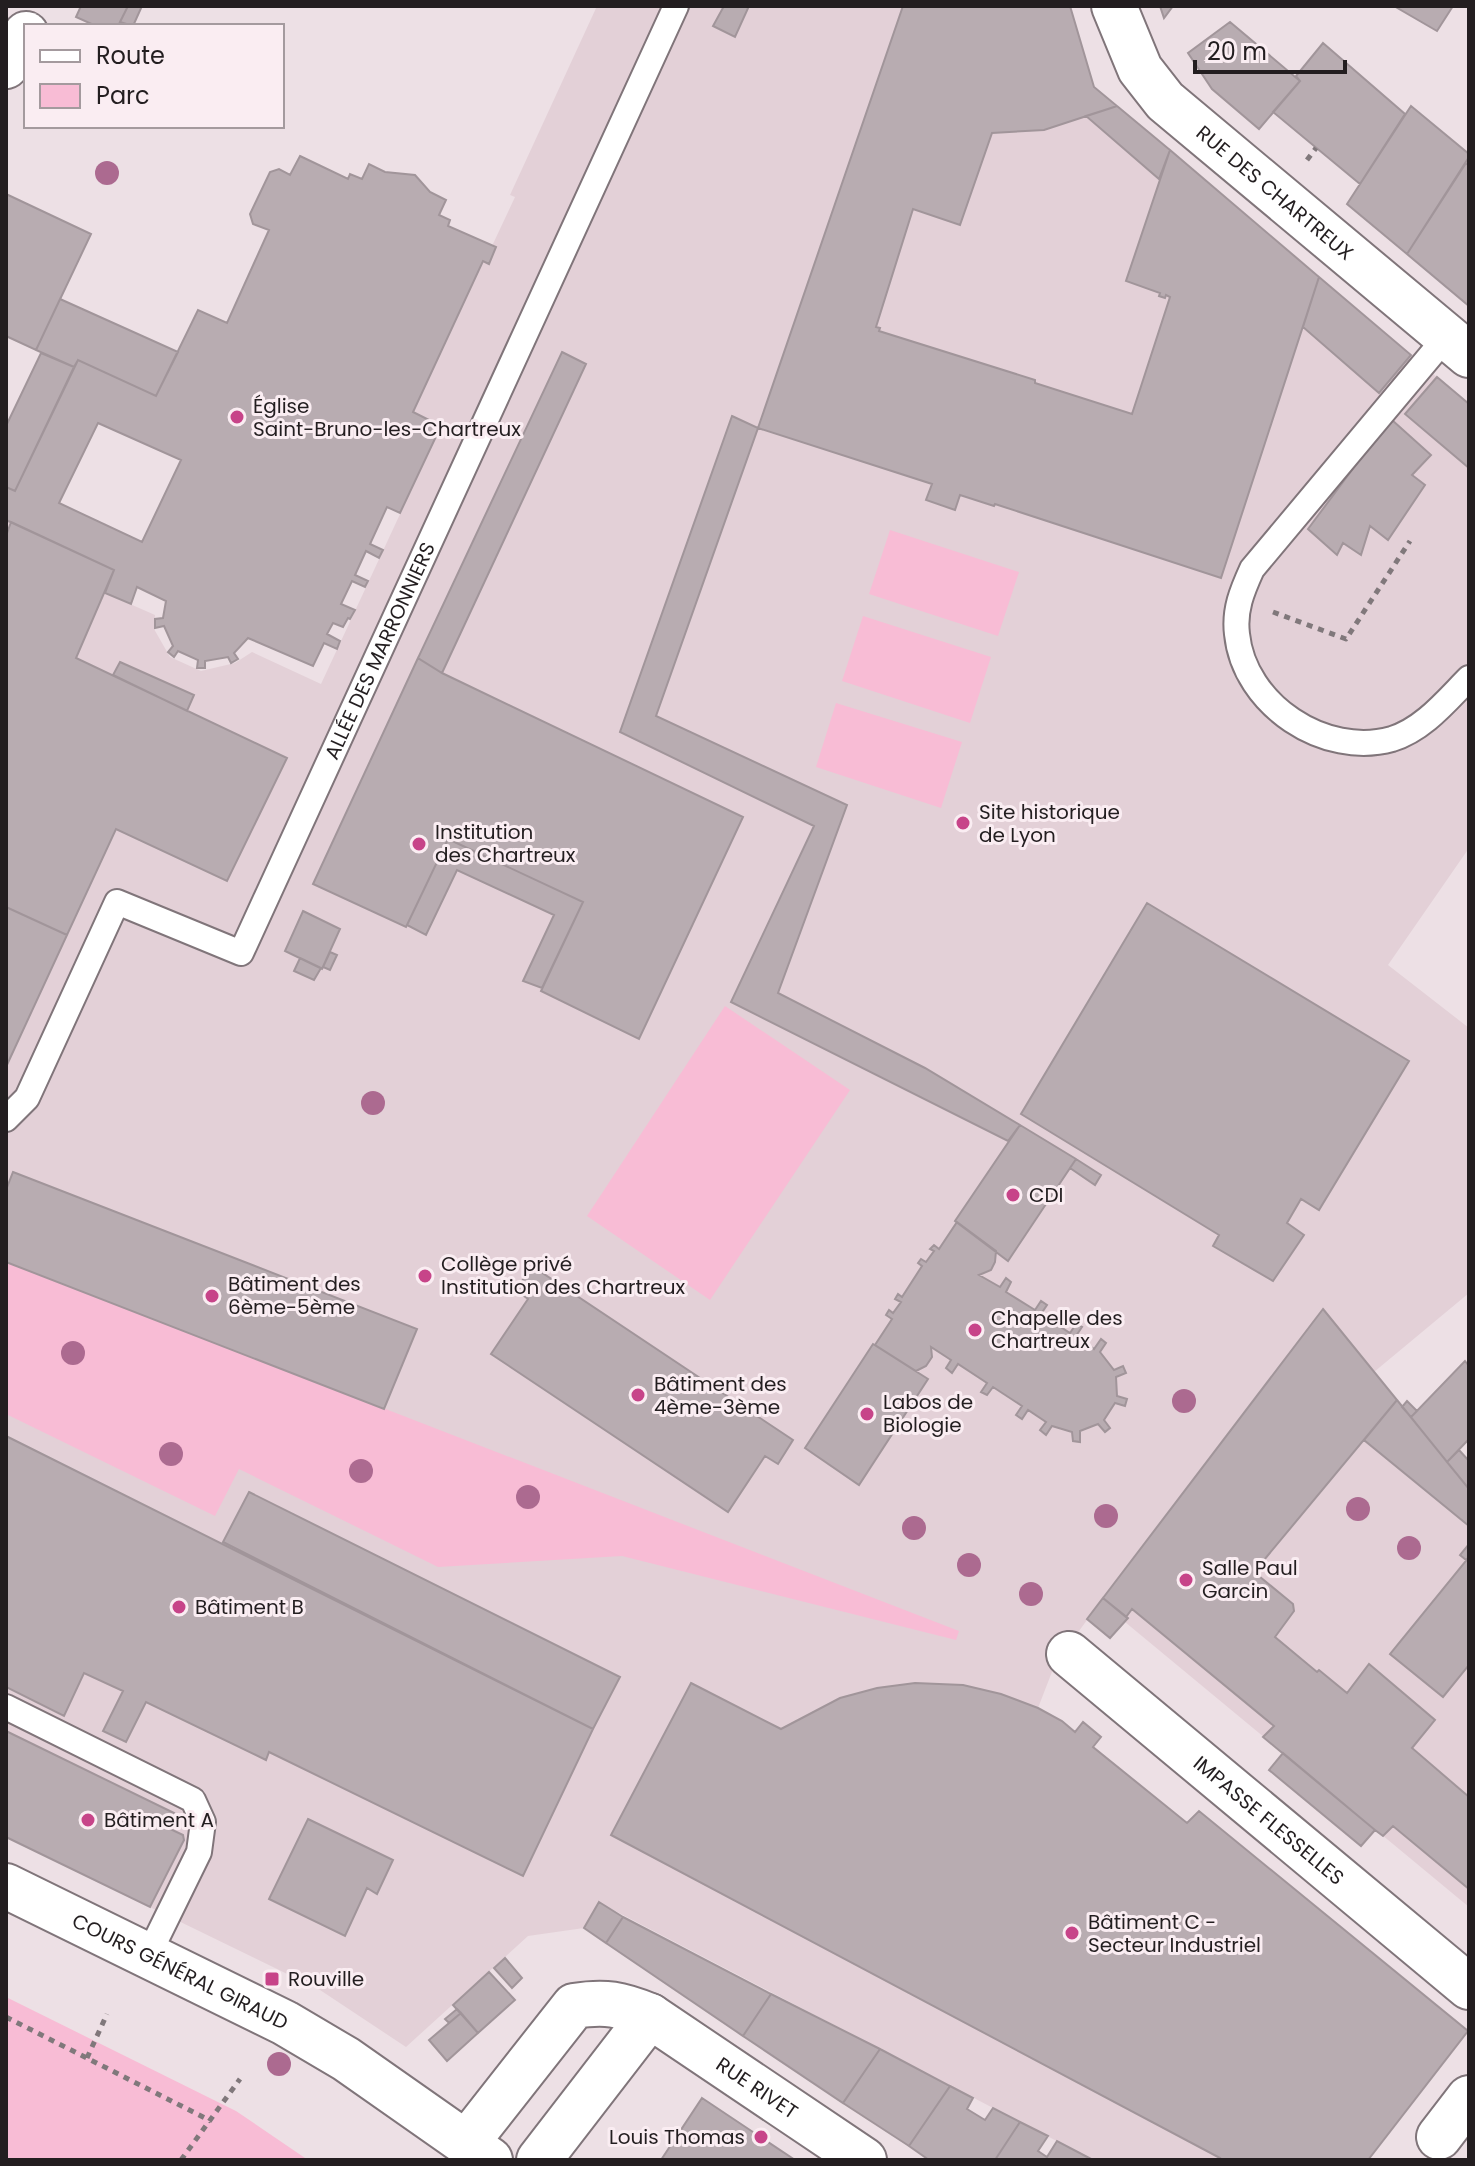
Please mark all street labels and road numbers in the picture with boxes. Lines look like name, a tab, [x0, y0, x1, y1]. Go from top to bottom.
street label: RUE DES CHARTREUX	[1190, 119, 1359, 267]
street label: ALLÉE DES MARRONNIERS	[318, 538, 442, 764]
street label: IMPASSE FLESSELLES	[1187, 1749, 1350, 1891]
street label: COURS GÉNÉRAL GIRAUD	[67, 1907, 293, 2036]
street label: RUE RIVET	[711, 2050, 804, 2126]

